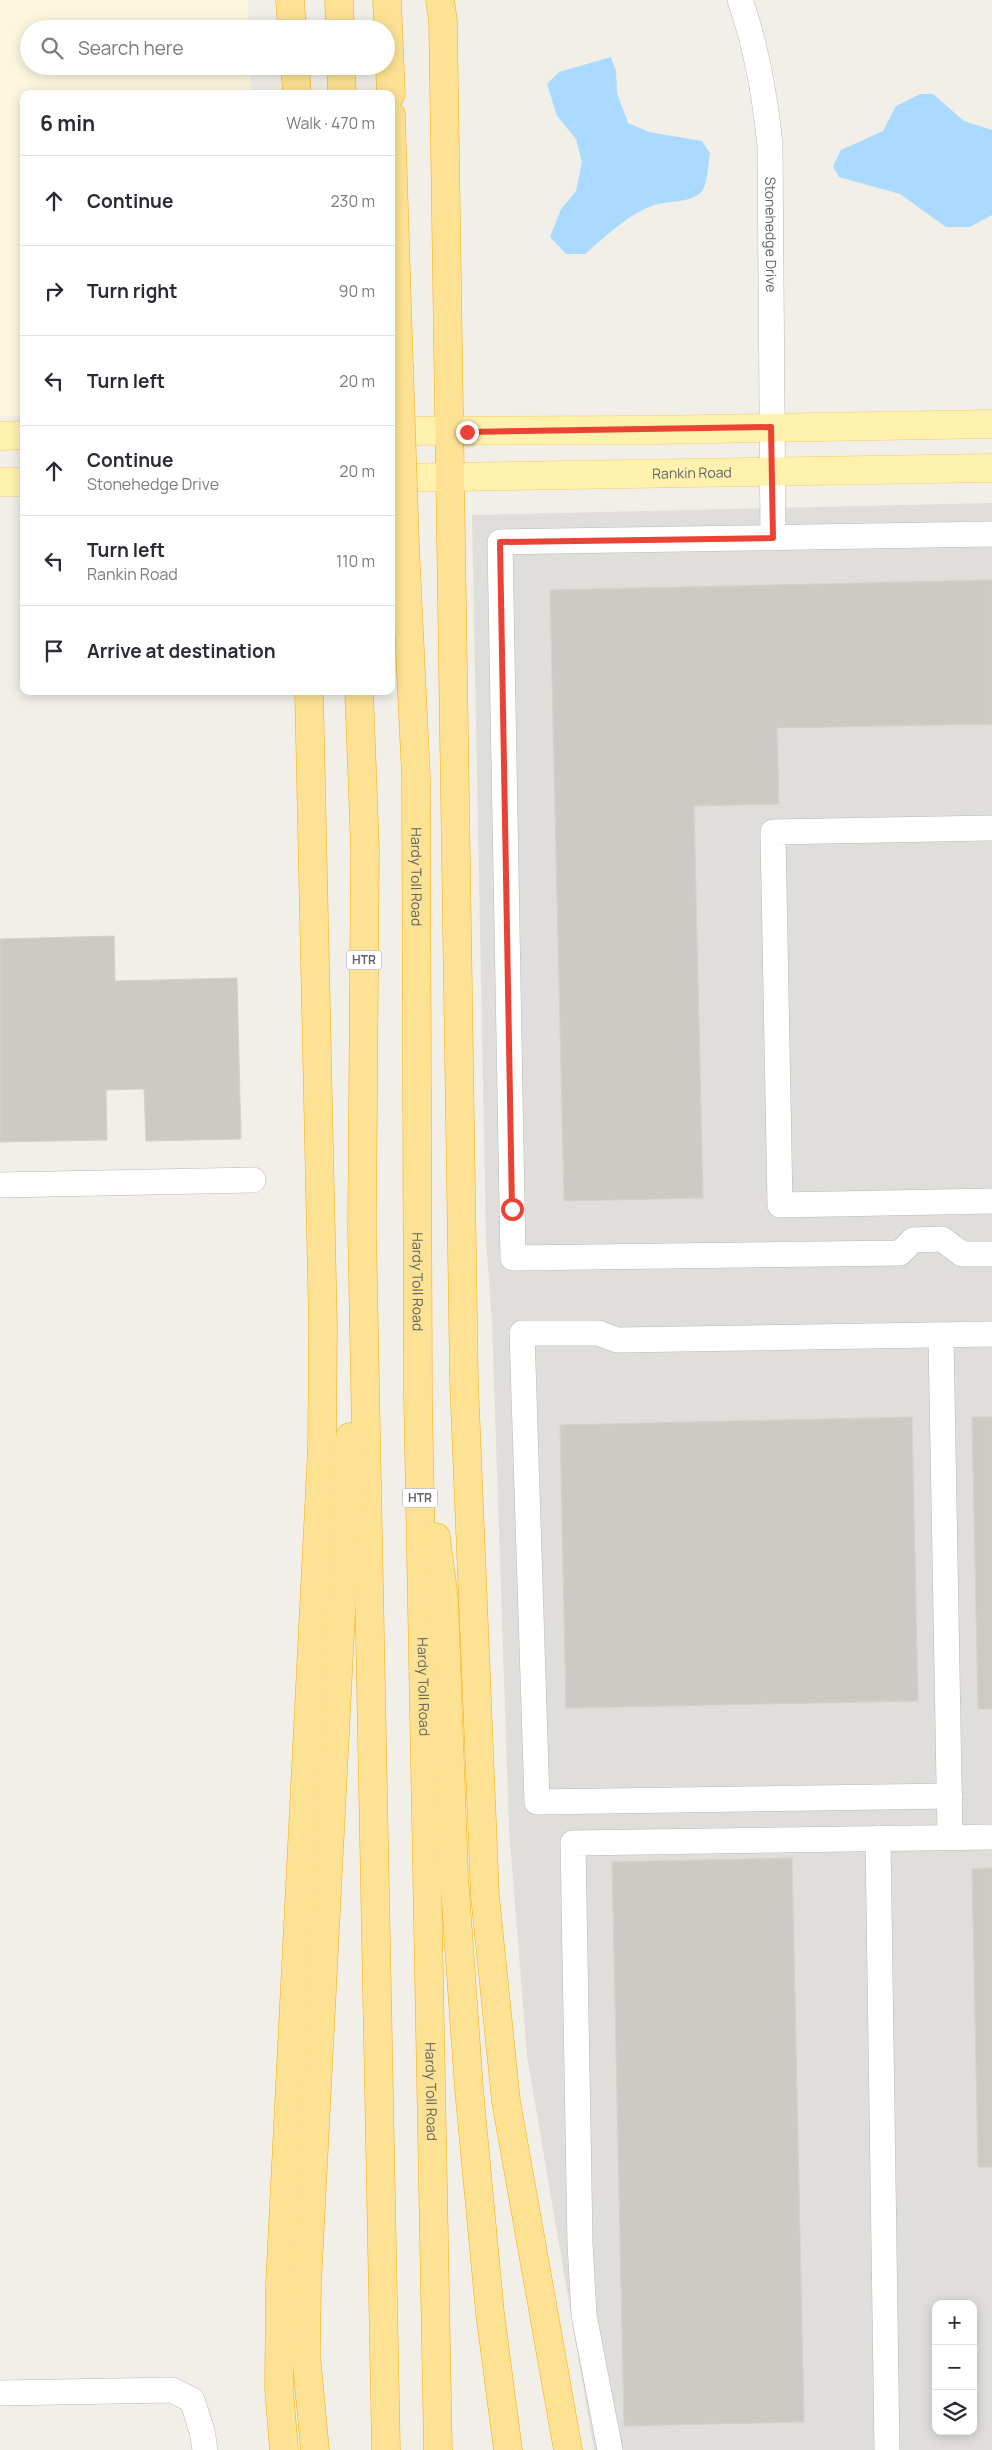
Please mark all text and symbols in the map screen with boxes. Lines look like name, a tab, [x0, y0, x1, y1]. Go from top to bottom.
search box	[20, 20, 395, 75]
icon: search	[38, 34, 66, 62]
text: Search here	[78, 35, 184, 61]
text: 6 min	[40, 109, 95, 137]
text: Walk · 470 m	[286, 112, 375, 134]
street label: Stonehedge Drive	[761, 177, 781, 292]
icon: ahead	[40, 187, 68, 215]
text: Continue	[87, 188, 173, 214]
text: 230 m	[331, 190, 375, 212]
icon: right	[40, 277, 68, 305]
text: Turn right	[87, 278, 177, 304]
text: 90 m	[339, 280, 375, 302]
icon: left	[40, 367, 68, 395]
text: Turn left	[87, 368, 165, 394]
text: 20 m	[339, 370, 375, 392]
route end	[456, 421, 479, 444]
text: Continue	[87, 447, 173, 473]
icon: ahead	[40, 457, 68, 485]
text: 20 m	[339, 460, 375, 482]
street label: Rankin Road	[652, 462, 732, 483]
text: Stonehedge Drive	[87, 473, 219, 495]
text: Turn left	[87, 537, 165, 563]
icon: left	[40, 547, 68, 575]
text: 110 m	[336, 550, 375, 572]
text: Rankin Road	[87, 563, 178, 585]
icon: arrive	[40, 637, 68, 665]
text: Arrive at destination	[87, 638, 276, 664]
street label: Hardy Toll Road	[407, 827, 426, 926]
road number: HTR	[346, 950, 382, 970]
route start	[501, 1198, 524, 1221]
street label: Hardy Toll Road	[408, 1232, 428, 1331]
road number: HTR	[402, 1489, 438, 1508]
street label: Hardy Toll Road	[414, 1637, 434, 1736]
street label: Hardy Toll Road	[421, 2042, 442, 2141]
map controls	[932, 2300, 977, 2435]
button: +	[932, 2300, 977, 2345]
button: −	[932, 2345, 977, 2390]
button: layers	[932, 2390, 977, 2435]

